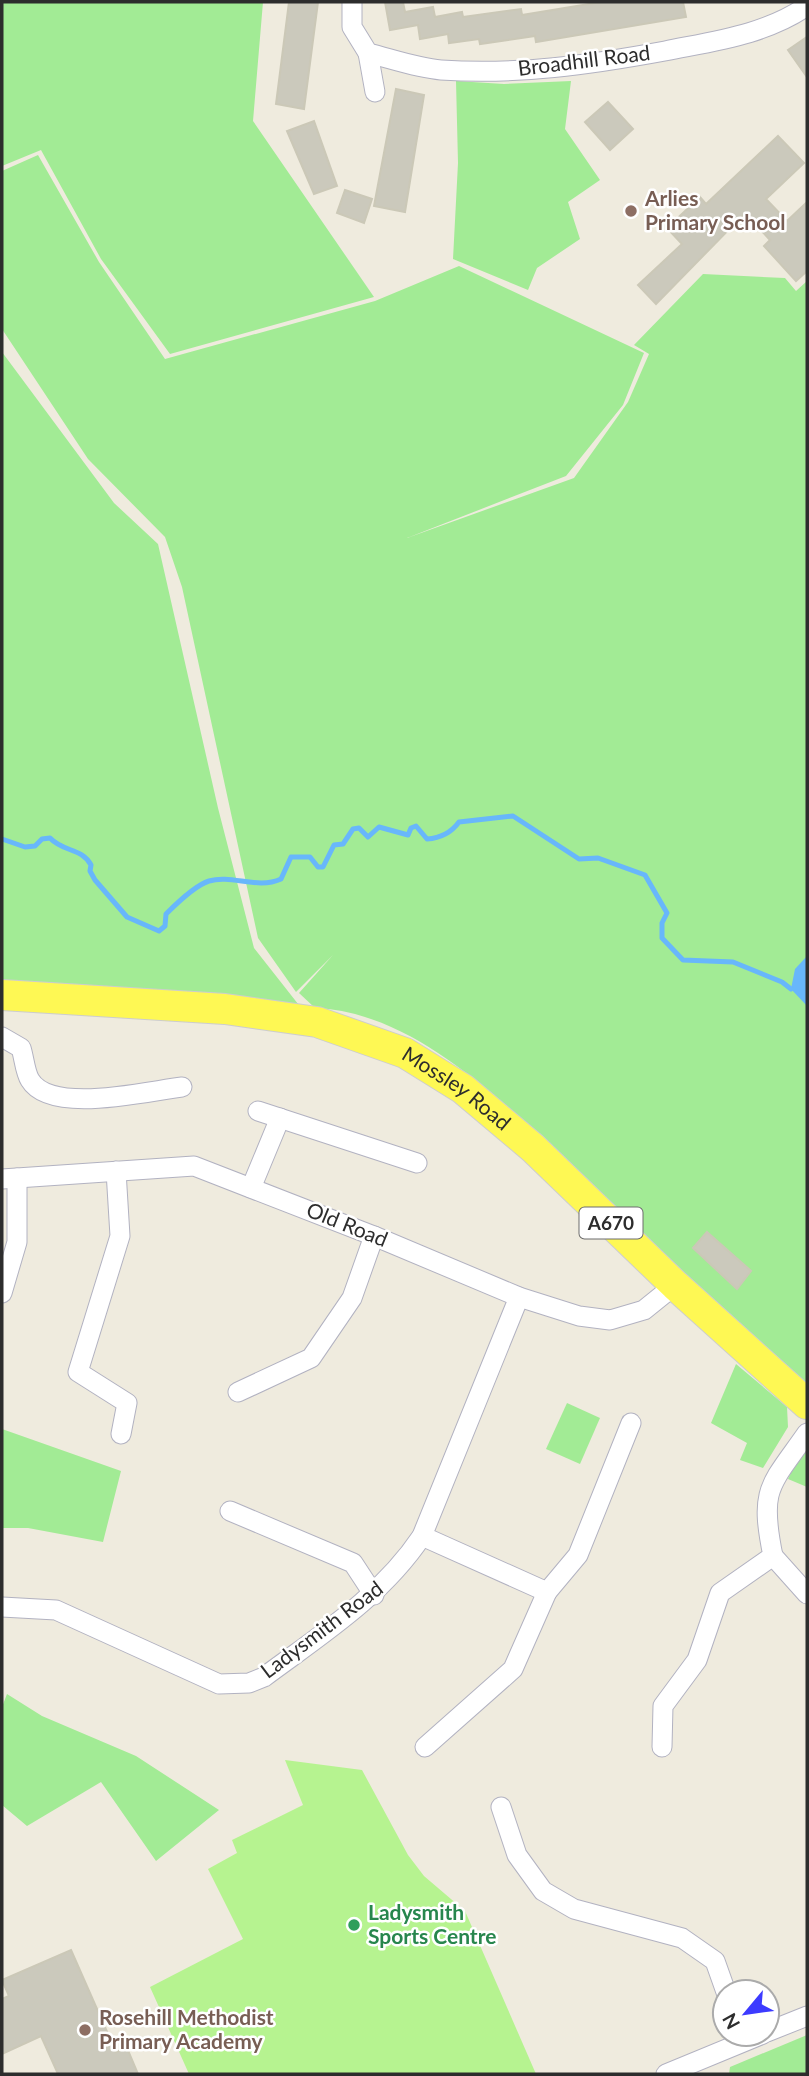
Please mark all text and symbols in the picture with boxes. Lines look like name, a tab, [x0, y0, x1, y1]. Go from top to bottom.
street label: Broadhill Road	[516, 39, 651, 80]
place label: Arlies Primary School	[644, 185, 786, 234]
marker: Arlies Primary School	[623, 203, 639, 219]
street label: Mossley Road	[398, 1040, 516, 1135]
street label: Old Road	[303, 1196, 392, 1251]
road number: A670	[580, 1208, 642, 1238]
street label: Ladysmith Road	[255, 1575, 387, 1683]
place label: Ladysmith Sports Centre	[368, 1899, 496, 1948]
marker: Ladysmith Sports Centre	[346, 1917, 362, 1933]
north arrow	[711, 1978, 781, 2048]
place label: Rosehill Methodist Primary Academy	[99, 2004, 274, 2053]
text: N	[717, 2010, 744, 2033]
marker: Rosehill Methodist Primary Academy	[77, 2022, 93, 2038]

